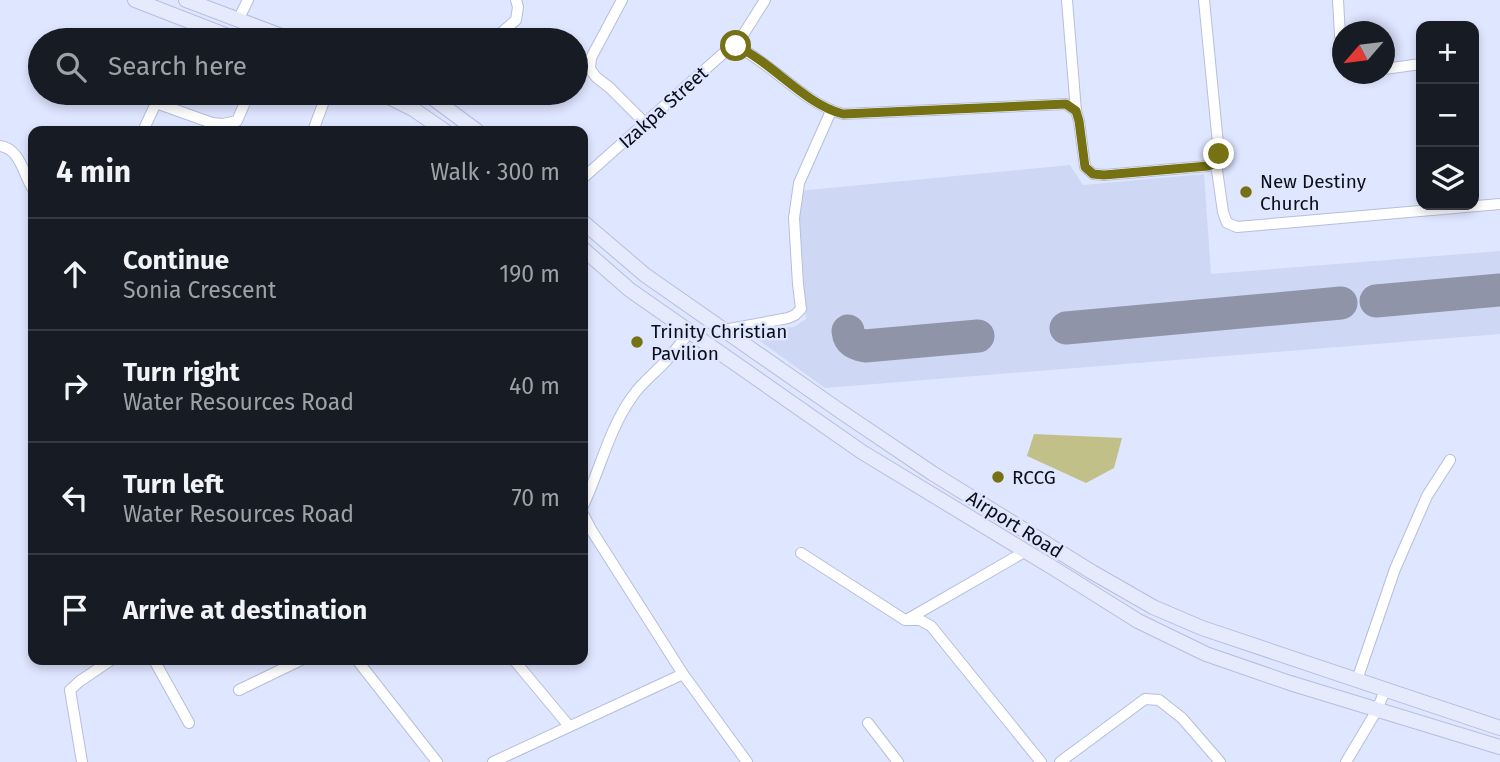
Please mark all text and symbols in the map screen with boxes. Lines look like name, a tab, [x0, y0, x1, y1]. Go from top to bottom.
north arrow	[1332, 21, 1395, 84]
map controls	[1416, 21, 1479, 210]
button: +	[1416, 21, 1479, 84]
search box	[28, 28, 588, 105]
route start	[720, 30, 751, 61]
icon: search	[52, 48, 90, 86]
text: Search here	[108, 51, 247, 82]
street label: Izakpa Street	[614, 61, 713, 153]
button: −	[1416, 84, 1479, 147]
route end	[1203, 138, 1234, 169]
button: layers	[1416, 147, 1479, 210]
text: 4 min	[56, 154, 131, 190]
text: Walk · 300 m	[430, 158, 560, 186]
place label: New Destiny Church	[1260, 170, 1367, 215]
marker: New Destiny Church	[1238, 184, 1254, 200]
text: Continue	[123, 245, 229, 276]
icon: ahead	[56, 255, 94, 293]
text: 190 m	[499, 260, 560, 288]
text: Sonia Crescent	[123, 276, 276, 304]
place label: Trinity Christian Pavilion	[651, 320, 787, 365]
marker: Trinity Christian Pavilion	[629, 334, 645, 350]
text: Turn right	[123, 357, 240, 388]
icon: right	[56, 367, 94, 405]
text: 40 m	[509, 372, 560, 400]
text: Water Resources Road	[123, 388, 354, 416]
place label: RCCG	[1012, 466, 1056, 489]
text: Turn left	[123, 469, 224, 500]
marker: RCCG	[990, 469, 1006, 485]
icon: left	[56, 479, 94, 517]
text: 70 m	[511, 484, 560, 512]
street label: Airport Road	[962, 486, 1067, 563]
text: Water Resources Road	[123, 500, 354, 528]
icon: arrive	[56, 591, 94, 629]
text: Arrive at destination	[123, 595, 367, 626]

